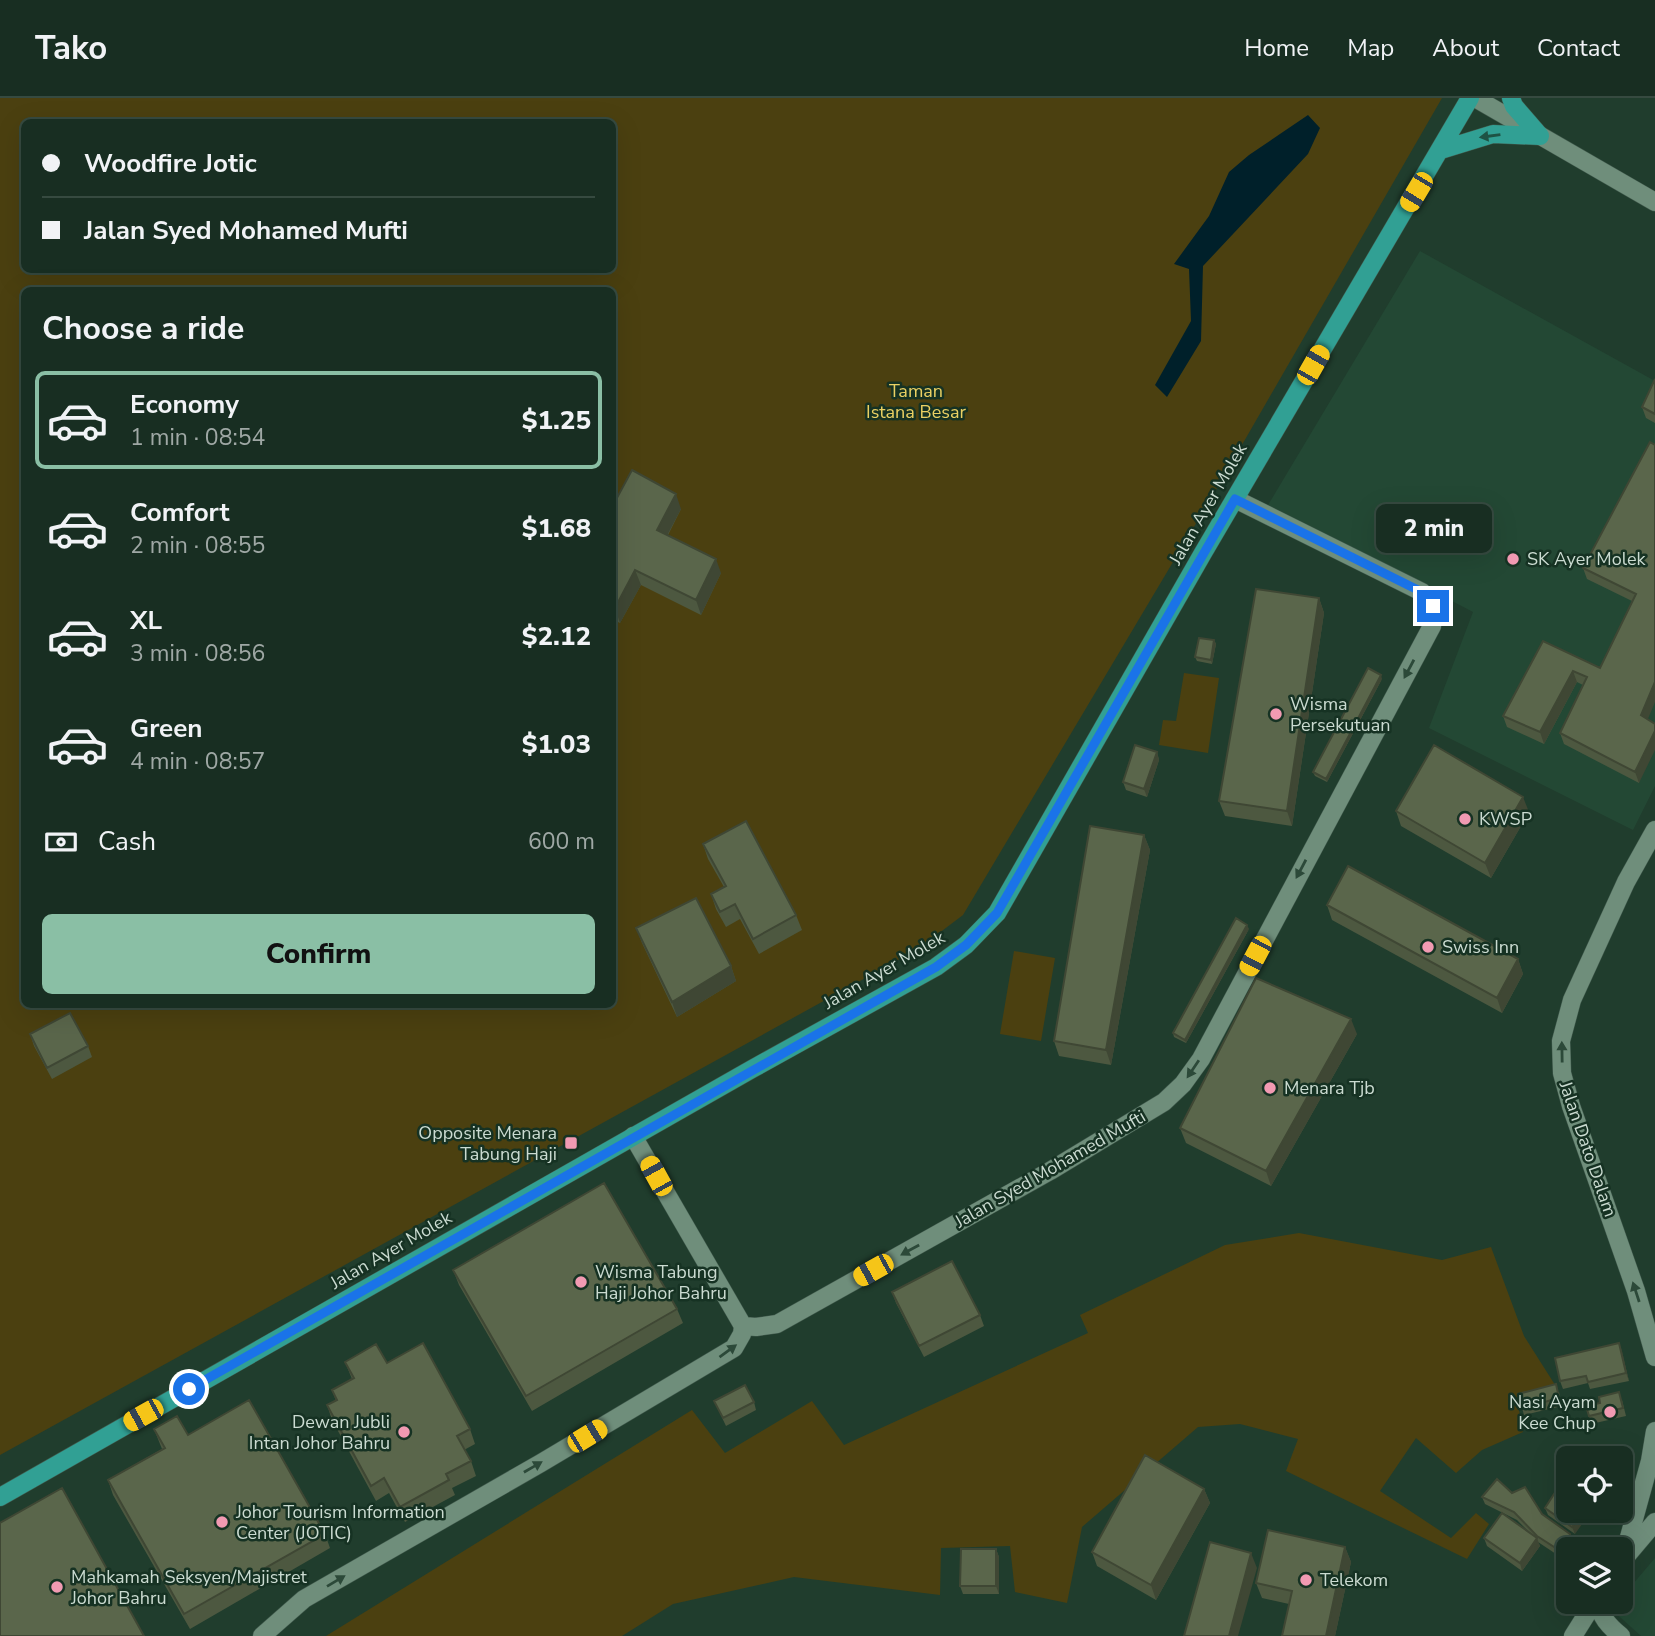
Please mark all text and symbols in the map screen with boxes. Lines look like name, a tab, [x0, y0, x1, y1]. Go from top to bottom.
text: Tako	[35, 26, 107, 71]
text: Home	[1244, 32, 1309, 64]
text: Map	[1347, 32, 1394, 64]
text: About	[1432, 32, 1499, 64]
text: Contact	[1537, 32, 1620, 64]
one-way arrow	[1479, 130, 1501, 141]
text: Woodfire Jotic	[84, 146, 257, 181]
car	[1397, 169, 1436, 215]
text: Jalan Syed Mohamed Mufti	[84, 213, 408, 248]
text: Choose a ride	[42, 307, 244, 350]
car	[1294, 342, 1333, 388]
park label: Taman Istana Besar	[866, 379, 966, 424]
text: Economy	[130, 387, 239, 422]
icon: car	[46, 389, 109, 452]
text: $1.25	[522, 403, 591, 438]
text: 1 min · 08:54	[130, 422, 265, 453]
street label: Jalan Ayer Molek	[1163, 438, 1253, 570]
text: Comfort	[130, 495, 230, 530]
icon: car	[46, 497, 109, 560]
callout: 2 min	[1375, 504, 1491, 554]
text: $1.68	[522, 511, 591, 546]
text: 2 min	[1404, 513, 1464, 544]
text: 2 min · 08:55	[130, 530, 265, 561]
place label: SK Ayer Molek	[1527, 547, 1647, 571]
marker: SK Ayer Molek	[1505, 551, 1521, 567]
route end	[1417, 590, 1449, 622]
text: XL	[130, 603, 162, 638]
icon: car	[46, 605, 109, 668]
text: $2.12	[522, 619, 591, 654]
text: 3 min · 08:56	[130, 638, 265, 669]
one-way arrow	[1403, 659, 1415, 678]
place label: Wisma Persekutuan	[1290, 692, 1390, 737]
marker: Wisma Persekutuan	[1268, 706, 1284, 722]
text: Green	[130, 711, 203, 746]
icon: car	[46, 713, 109, 776]
text: $1.03	[522, 727, 591, 762]
text: 4 min · 08:57	[130, 746, 265, 777]
place label: KWSP	[1479, 807, 1532, 831]
marker: KWSP	[1457, 811, 1473, 827]
icon: cash	[42, 823, 80, 861]
text: Cash	[98, 824, 156, 859]
text: 600 m	[528, 826, 595, 857]
one-way arrow	[1296, 859, 1307, 879]
button: Confirm	[42, 914, 595, 994]
street label: Jalan Ayer Molek	[818, 925, 950, 1015]
car	[1236, 933, 1275, 979]
place label: Swiss Inn	[1442, 935, 1519, 959]
marker: Swiss Inn	[1420, 939, 1436, 955]
one-way arrow	[1556, 1041, 1568, 1063]
one-way arrow	[1187, 1059, 1200, 1079]
place label: Menara Tjb	[1284, 1076, 1375, 1100]
street label: Jalan Dato Dalam	[1553, 1077, 1622, 1220]
marker: Menara Tjb	[1262, 1080, 1278, 1096]
street label: Jalan Syed Mohamed Mufti	[949, 1104, 1150, 1234]
place label: Opposite Menara Tabung Haji	[418, 1121, 557, 1166]
marker: Opposite Menara Tabung Haji	[563, 1135, 579, 1151]
car	[637, 1153, 676, 1199]
street label: Jalan Ayer Molek	[325, 1205, 457, 1295]
one-way arrow	[900, 1244, 919, 1256]
car	[850, 1251, 897, 1289]
place label: Wisma Tabung Haji Johor Bahru	[595, 1260, 727, 1305]
marker: Wisma Tabung Haji Johor Bahru	[573, 1274, 589, 1290]
one-way arrow	[1630, 1281, 1641, 1302]
one-way arrow	[719, 1344, 737, 1358]
route start	[173, 1373, 205, 1405]
place label: Nasi Ayam Kee Chup	[1509, 1390, 1596, 1435]
car	[120, 1396, 167, 1434]
marker: Nasi Ayam Kee Chup	[1602, 1404, 1618, 1420]
place label: Dewan Jubli Intan Johor Bahru	[249, 1410, 390, 1455]
car	[564, 1416, 611, 1456]
marker: Dewan Jubli Intan Johor Bahru	[396, 1424, 412, 1440]
map controls	[1556, 1446, 1633, 1614]
button: locate	[1556, 1446, 1633, 1523]
one-way arrow	[523, 1462, 543, 1474]
place label: Johor Tourism Information Center (JOTIC)	[235, 1500, 445, 1545]
marker: Johor Tourism Information Center (JOTIC)	[214, 1514, 230, 1530]
button: layers	[1556, 1537, 1633, 1614]
place label: Mahkamah Seksyen/Majistret Johor Bahru	[70, 1565, 307, 1610]
place label: Telekom	[1320, 1568, 1388, 1592]
marker: Telekom	[1298, 1572, 1314, 1588]
one-way arrow	[326, 1574, 345, 1587]
marker: Mahkamah Seksyen/Majistret Johor Bahru	[49, 1579, 65, 1595]

